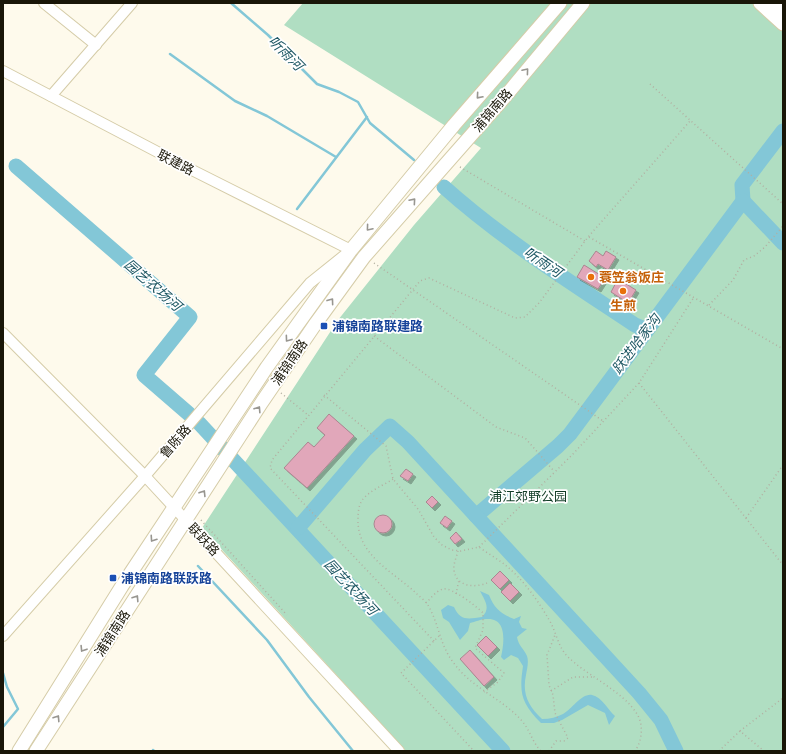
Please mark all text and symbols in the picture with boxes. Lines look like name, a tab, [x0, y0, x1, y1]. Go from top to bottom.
water label: 听雨河	[265, 32, 309, 76]
one-way arrow	[521, 68, 528, 75]
street label: 浦锦南路	[469, 85, 515, 135]
one-way arrow	[477, 91, 484, 99]
street label: 联建路	[155, 146, 197, 178]
one-way arrow	[409, 198, 416, 205]
one-way arrow	[367, 224, 374, 231]
water label: 听雨河	[521, 243, 568, 283]
water label: 园艺农场河	[121, 255, 188, 317]
place label: 蓑笠翁饭庄	[599, 269, 664, 285]
marker: 蓑笠翁饭庄	[586, 272, 596, 282]
marker: 生煎	[618, 286, 628, 296]
place label: 生煎	[610, 297, 636, 313]
one-way arrow	[326, 299, 333, 306]
water label: 跃进哈家沟	[608, 309, 665, 377]
place label: 浦锦南路联建路	[332, 318, 423, 334]
marker: 浦锦南路联建路	[319, 321, 329, 331]
one-way arrow	[285, 334, 292, 341]
street label: 浦锦南路	[268, 336, 310, 388]
one-way arrow	[253, 406, 261, 413]
street label: 鲁陈路	[156, 421, 194, 461]
park label: 浦江郊野公园	[489, 488, 567, 504]
one-way arrow	[199, 490, 206, 497]
street label: 联跃路	[185, 519, 223, 559]
one-way arrow	[150, 535, 157, 542]
water label: 园艺农场河	[321, 555, 383, 621]
place label: 浦锦南路联跃路	[121, 570, 212, 586]
marker: 浦锦南路联跃路	[108, 573, 118, 583]
one-way arrow	[131, 595, 138, 602]
street label: 浦锦南路	[91, 607, 133, 659]
one-way arrow	[80, 645, 87, 652]
one-way arrow	[52, 715, 60, 722]

